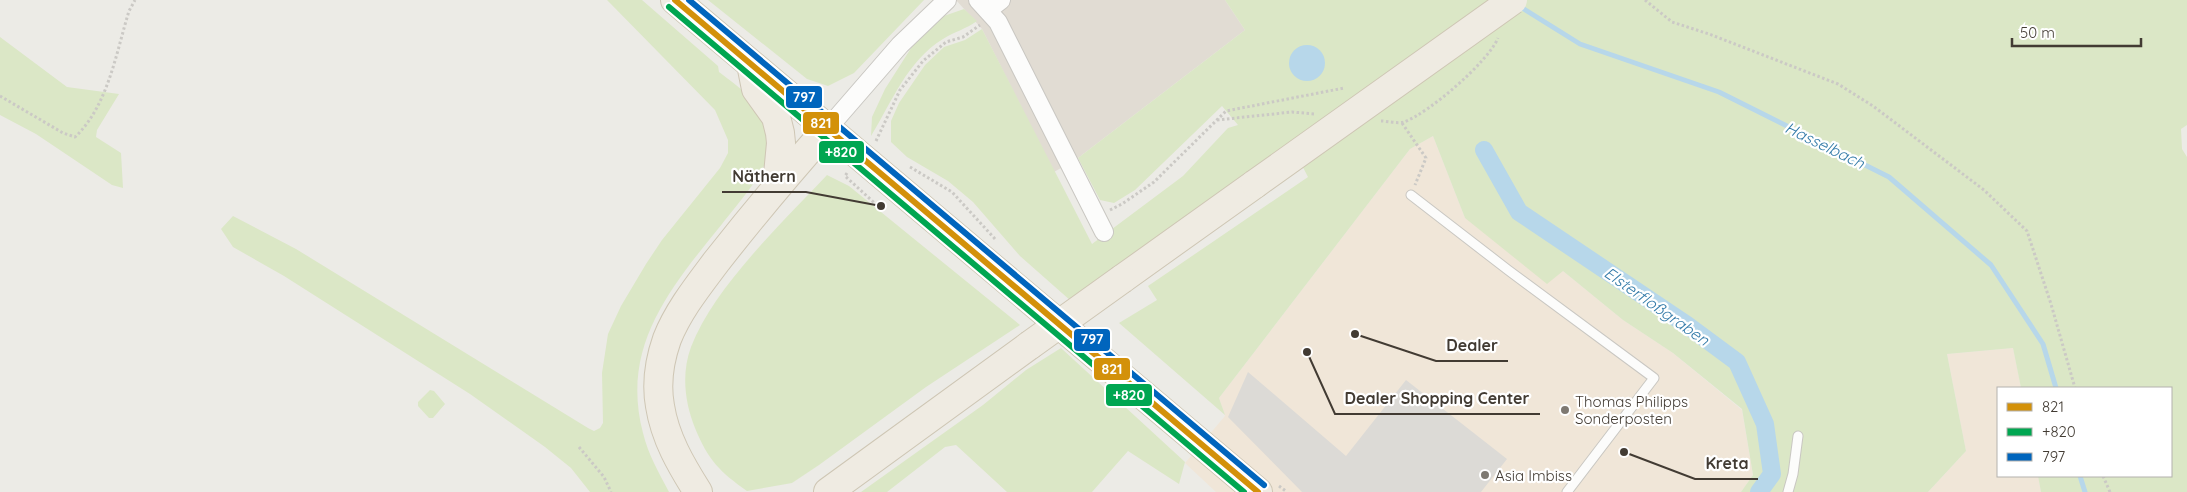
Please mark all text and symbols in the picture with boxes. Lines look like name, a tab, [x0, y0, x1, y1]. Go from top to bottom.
scale bar	[2012, 15, 2141, 47]
text: 50 m	[2020, 23, 2055, 42]
line badge: 797	[785, 85, 823, 109]
text: 797	[793, 88, 816, 106]
line badge: 821	[802, 111, 840, 135]
text: 821	[810, 114, 832, 132]
water label: Hasselbach	[1782, 117, 1869, 173]
line badge: +820	[818, 140, 865, 164]
text: +820	[825, 143, 858, 161]
callout: Näthern	[722, 161, 806, 192]
text: Näthern	[732, 166, 796, 186]
water label: Elsterfloßgraben	[1601, 262, 1714, 350]
line badge: 797	[1073, 328, 1111, 352]
text: 797	[1081, 330, 1104, 348]
callout: Dealer	[1436, 330, 1508, 361]
text: Dealer	[1446, 335, 1498, 355]
line badge: 821	[1093, 357, 1131, 381]
text: 821	[1101, 360, 1123, 378]
line badge: +820	[1105, 383, 1153, 407]
callout: Dealer Shopping Center	[1335, 383, 1540, 414]
text: +820	[1113, 386, 1146, 404]
legend	[1997, 387, 2172, 477]
text: Dealer Shopping Center	[1344, 388, 1530, 408]
place label: Thomas Philipps Sonderposten	[1575, 392, 1688, 428]
text: 821	[2042, 397, 2064, 416]
marker: Thomas Philipps Sonderposten	[1559, 404, 1571, 416]
text: +820	[2042, 422, 2076, 441]
text: 797	[2042, 447, 2066, 466]
callout: Kreta	[1695, 448, 1758, 479]
text: Kreta	[1706, 453, 1748, 473]
place label: Asia Imbiss	[1495, 466, 1572, 485]
marker: Asia Imbiss	[1479, 469, 1491, 481]

